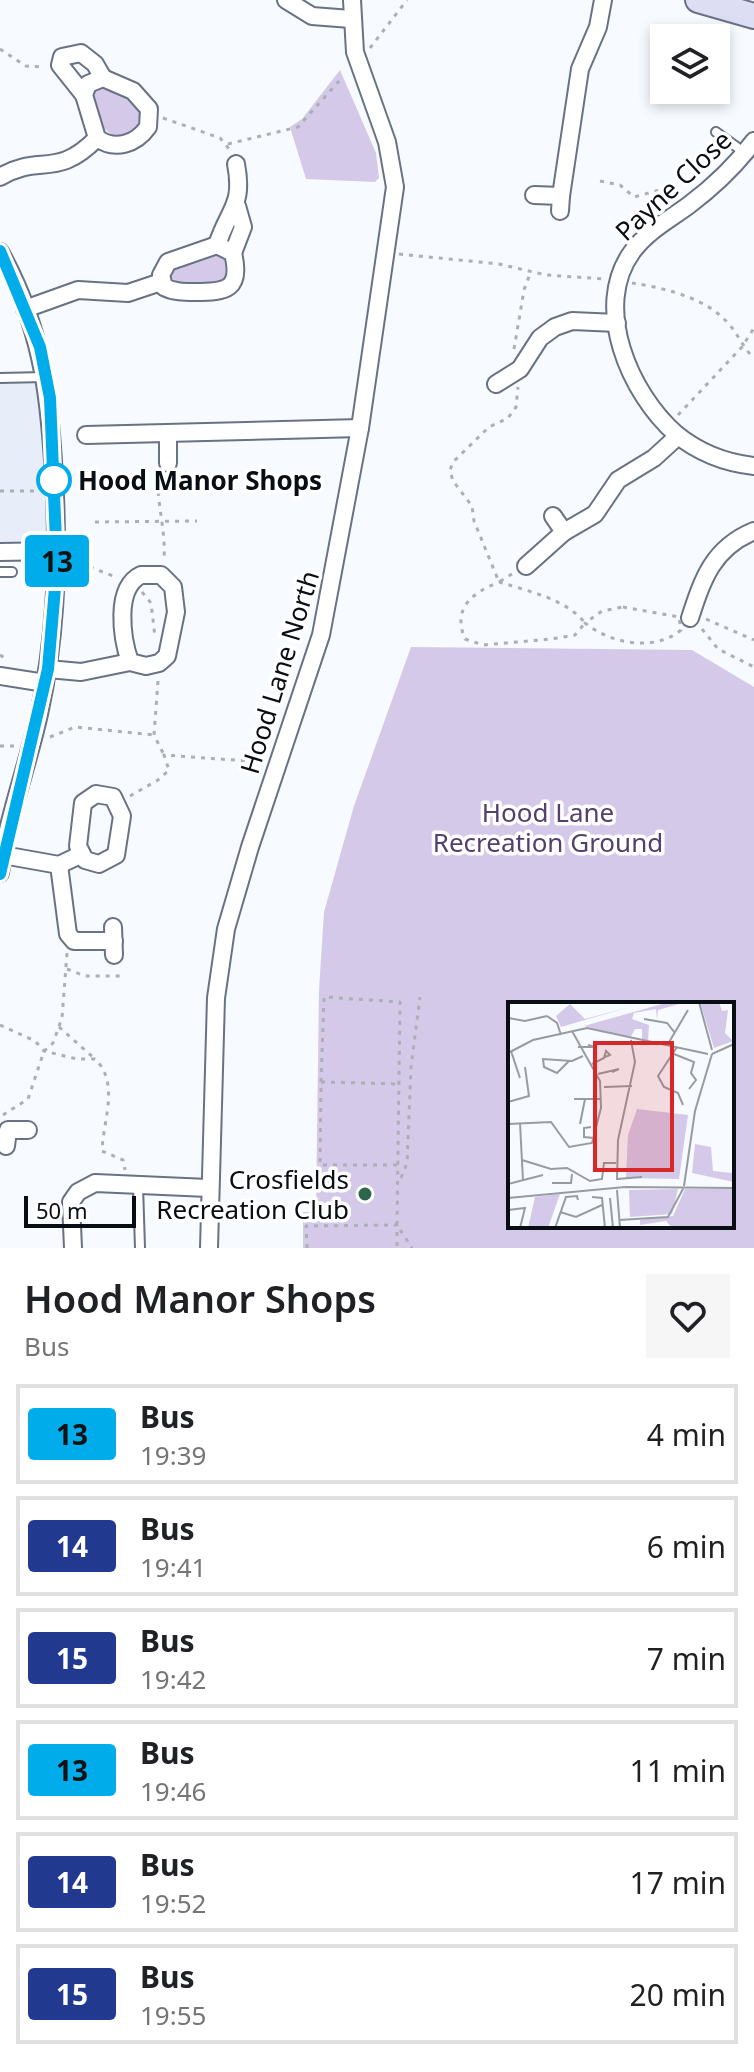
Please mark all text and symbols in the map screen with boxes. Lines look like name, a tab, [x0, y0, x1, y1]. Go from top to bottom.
map controls	[650, 24, 730, 104]
button: layers	[650, 24, 730, 104]
street label: Payne Close	[607, 122, 739, 248]
place label: Hood Manor Shops	[78, 462, 322, 498]
marker: Hood Manor Shops	[37, 463, 71, 497]
line badge: 13	[21, 535, 93, 587]
text: 13	[41, 542, 73, 580]
street label: Hood Lane North	[231, 566, 327, 778]
park label: Hood Lane Recreation Ground	[433, 794, 663, 860]
inset map	[508, 1002, 734, 1228]
place label: Crosfields Recreation Club	[156, 1161, 349, 1227]
marker: Crosfields Recreation Club	[356, 1185, 374, 1203]
scale bar	[24, 1192, 136, 1228]
text: 50 m	[36, 1195, 87, 1225]
text: Hood Manor Shops	[24, 1272, 376, 1324]
button: heart	[646, 1274, 730, 1358]
text: Bus	[24, 1328, 69, 1364]
text: Bus	[140, 1396, 195, 1437]
text: 4 min	[647, 1414, 726, 1455]
text: 13	[56, 1415, 88, 1453]
text: 19:39	[140, 1437, 206, 1473]
text: Bus	[140, 1508, 195, 1549]
text: 6 min	[647, 1526, 726, 1567]
text: 14	[56, 1527, 88, 1565]
text: 19:41	[140, 1549, 206, 1585]
text: Bus	[140, 1620, 195, 1661]
text: 7 min	[647, 1638, 726, 1679]
text: 15	[56, 1639, 88, 1677]
text: 19:42	[140, 1661, 206, 1697]
text: Bus	[140, 1732, 195, 1773]
text: 11 min	[630, 1750, 726, 1791]
text: 13	[56, 1751, 88, 1789]
text: 19:46	[140, 1773, 206, 1809]
text: Bus	[140, 1844, 195, 1885]
text: 17 min	[630, 1862, 726, 1903]
text: 14	[56, 1863, 88, 1901]
text: 19:52	[140, 1885, 206, 1921]
text: Bus	[140, 1956, 195, 1997]
text: 20 min	[630, 1974, 726, 2015]
text: 15	[56, 1975, 88, 2013]
text: 19:55	[140, 1997, 206, 2033]

